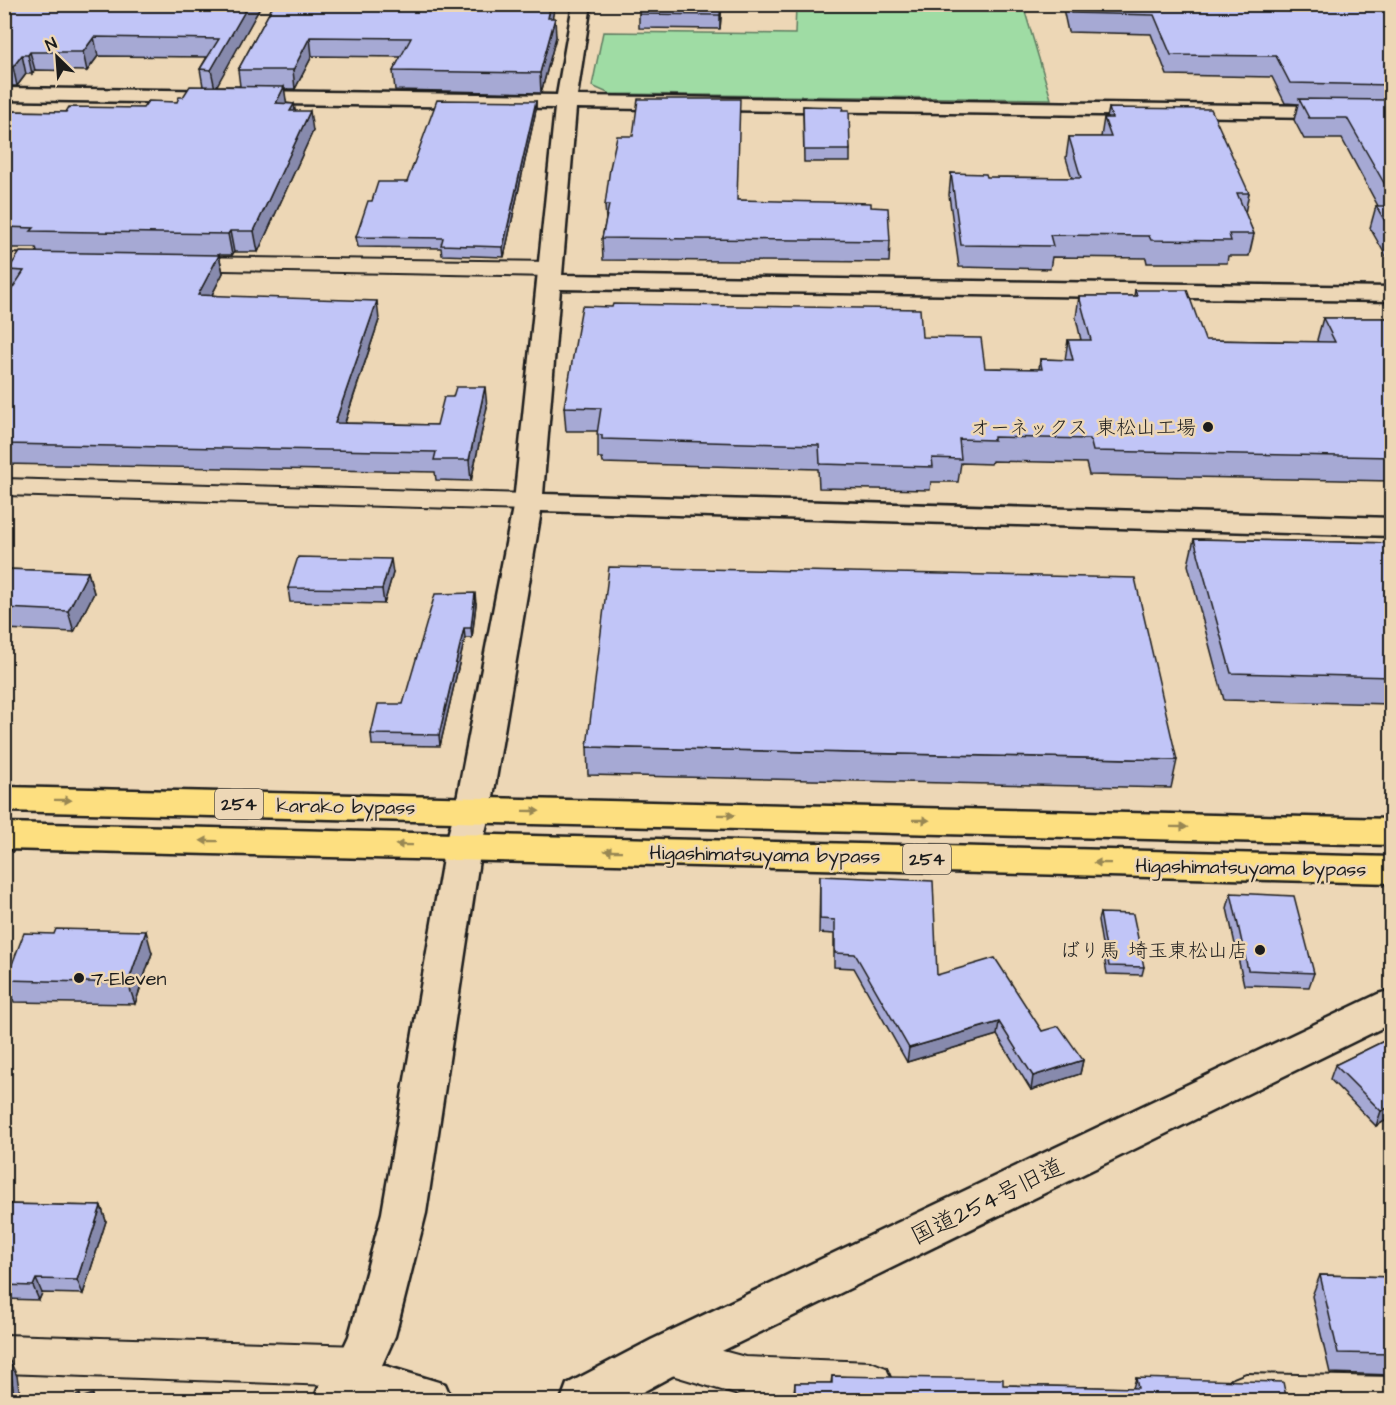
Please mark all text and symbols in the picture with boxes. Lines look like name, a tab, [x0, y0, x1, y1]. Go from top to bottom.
north arrow	[27, 27, 87, 87]
text: N	[42, 32, 60, 56]
place label: オーネックス 東松山工場	[970, 414, 1196, 442]
marker: オーネックス 東松山工場	[1201, 420, 1215, 434]
road number: 254	[215, 789, 263, 819]
street label: karako bypass	[276, 792, 416, 823]
one-way arrow	[53, 796, 72, 805]
one-way arrow	[522, 806, 541, 815]
one-way arrow	[716, 811, 735, 820]
one-way arrow	[911, 816, 930, 825]
one-way arrow	[1169, 822, 1188, 831]
one-way arrow	[200, 836, 219, 846]
street label: Higashimatsuyama bypass	[649, 839, 881, 872]
one-way arrow	[395, 841, 414, 850]
road number: 254	[903, 844, 951, 874]
one-way arrow	[604, 846, 623, 855]
street label: Higashimatsuyama bypass	[1135, 852, 1367, 885]
one-way arrow	[1093, 858, 1112, 868]
place label: ばり馬 埼玉東松山店	[1060, 937, 1248, 965]
marker: ばり馬 埼玉東松山店	[1253, 943, 1267, 957]
place label: 7-Eleven	[91, 965, 167, 993]
marker: 7-Eleven	[72, 971, 86, 985]
street label: 国道254号旧道	[905, 1150, 1070, 1254]

